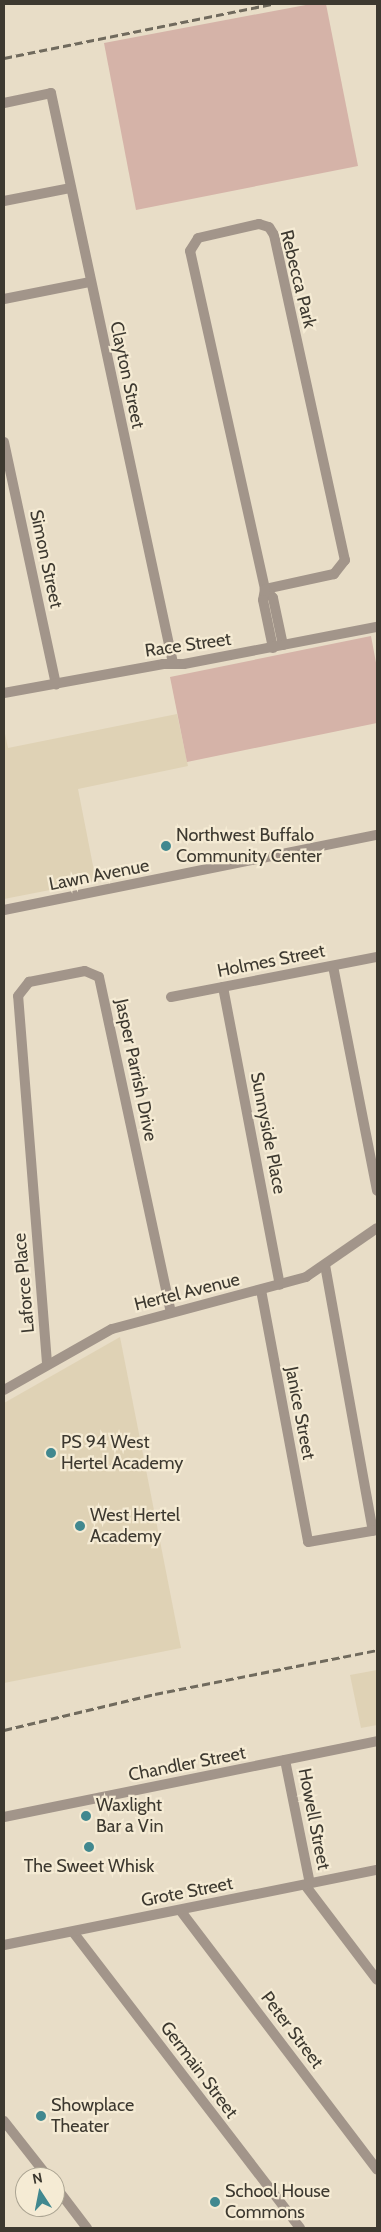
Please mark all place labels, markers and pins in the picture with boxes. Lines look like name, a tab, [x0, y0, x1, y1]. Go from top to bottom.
place label: Northwest Buffalo Community Center	[176, 825, 322, 868]
marker: Northwest Buffalo Community Center	[160, 840, 172, 852]
place label: PS 94 West Hertel Academy	[61, 1432, 183, 1475]
marker: PS 94 West Hertel Academy	[45, 1447, 57, 1459]
place label: West Hertel Academy	[90, 1505, 180, 1548]
marker: West Hertel Academy	[74, 1520, 86, 1532]
place label: Waxlight Bar a Vin	[96, 1795, 163, 1838]
marker: Waxlight Bar a Vin	[80, 1810, 92, 1822]
marker: The Sweet Whisk	[83, 1841, 95, 1853]
place label: The Sweet Whisk	[24, 1855, 154, 1877]
place label: Showplace Theater	[51, 2095, 134, 2138]
marker: Showplace Theater	[35, 2110, 47, 2122]
place label: School House Commons	[225, 2181, 330, 2224]
marker: School House Commons	[209, 2196, 221, 2208]

